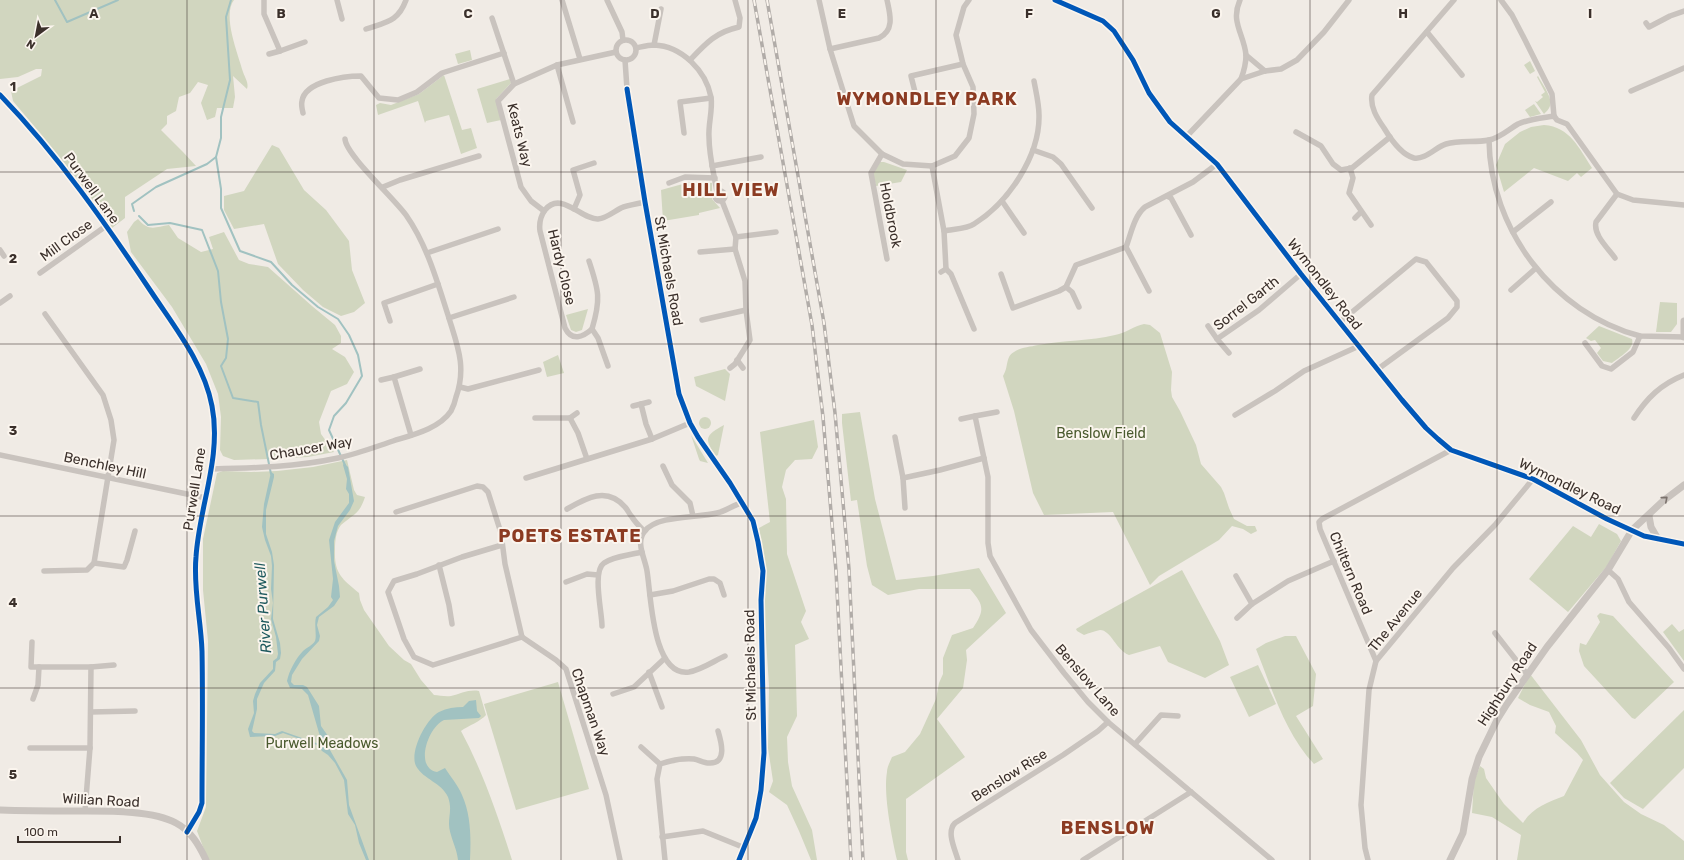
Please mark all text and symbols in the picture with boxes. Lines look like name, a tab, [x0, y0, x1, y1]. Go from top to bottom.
text: A	[89, 6, 99, 21]
text: B	[276, 6, 286, 21]
text: C	[463, 6, 473, 21]
text: D	[650, 6, 660, 21]
text: E	[838, 6, 846, 21]
text: F	[1025, 6, 1033, 21]
text: G	[1211, 6, 1221, 21]
text: H	[1398, 6, 1408, 21]
text: I	[1588, 6, 1592, 21]
north arrow	[16, 16, 56, 56]
text: N	[24, 36, 38, 52]
text: 1	[10, 79, 16, 94]
district label: WYMONDLEY PARK	[836, 88, 1018, 110]
street label: Keats Way	[503, 101, 536, 169]
street label: Purwell Lane	[60, 149, 123, 227]
district label: HILL VIEW	[682, 179, 780, 201]
street label: Holdbrook	[876, 181, 905, 250]
street label: St Michaels Road	[650, 215, 687, 327]
street label: Mill Close	[37, 216, 96, 265]
street label: Hardy Close	[544, 227, 579, 307]
street label: Wymondley Road	[1284, 235, 1366, 333]
text: 2	[9, 251, 17, 266]
street label: Sorrel Garth	[1210, 273, 1282, 334]
text: 3	[9, 423, 18, 438]
park label: Benslow Field	[1056, 425, 1146, 442]
street label: Chaucer Way	[268, 433, 354, 464]
street label: Purwell Lane	[180, 446, 209, 532]
street label: Benchley Hill	[62, 448, 148, 483]
street label: Wymondley Road	[1516, 454, 1623, 518]
one-way arrow	[1660, 497, 1668, 504]
district label: POETS ESTATE	[498, 525, 642, 547]
street label: Chiltern Road	[1325, 529, 1376, 617]
water label: River Purwell	[251, 562, 275, 654]
street label: The Avenue	[1365, 585, 1426, 655]
text: 4	[9, 595, 18, 610]
street label: St Michaels Road	[741, 609, 760, 721]
street label: Highbury Road	[1474, 639, 1541, 729]
street label: Benslow Lane	[1052, 641, 1124, 720]
street label: Chapman Way	[568, 666, 614, 759]
park label: Purwell Meadows	[266, 735, 378, 752]
street label: Benslow Rise	[968, 745, 1050, 805]
text: 5	[9, 767, 17, 782]
street label: Willian Road	[62, 790, 140, 811]
district label: BENSLOW	[1061, 817, 1155, 839]
scale bar	[18, 818, 120, 844]
text: 100 m	[24, 825, 58, 839]

